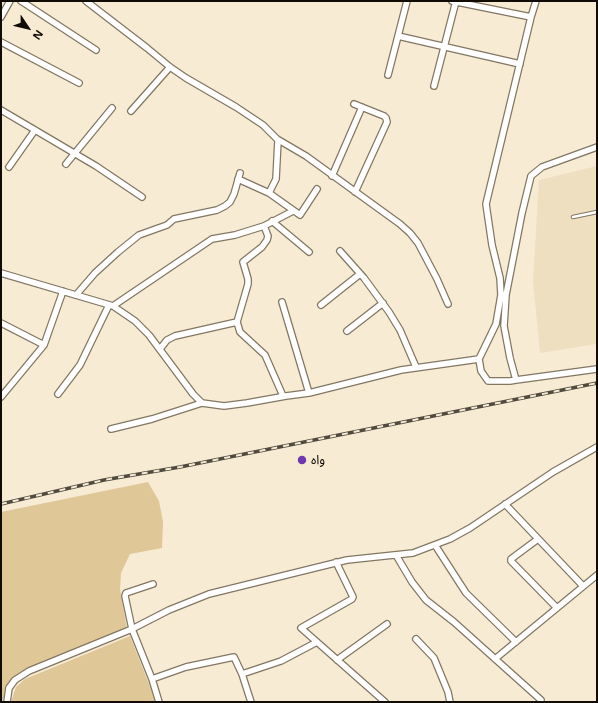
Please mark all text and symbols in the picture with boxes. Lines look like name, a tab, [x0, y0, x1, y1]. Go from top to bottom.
north arrow	[8, 8, 48, 48]
text: N	[30, 27, 47, 43]
place label: واہ	[311, 452, 325, 468]
marker: واہ	[296, 454, 308, 466]

